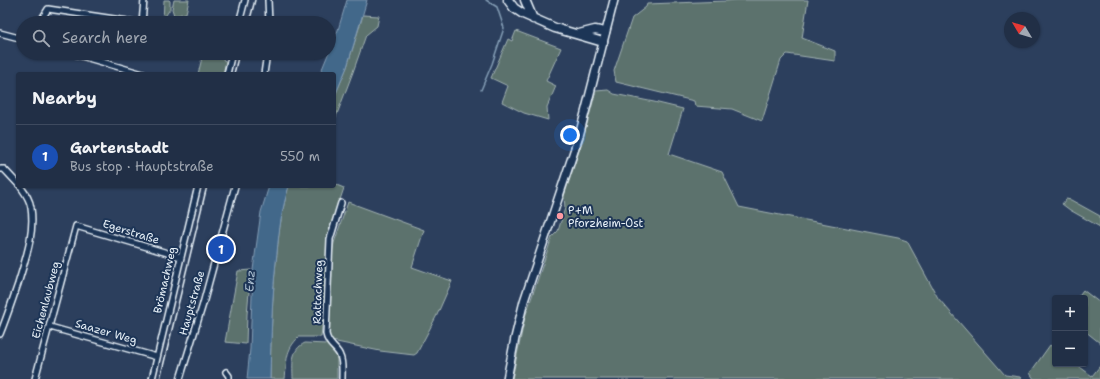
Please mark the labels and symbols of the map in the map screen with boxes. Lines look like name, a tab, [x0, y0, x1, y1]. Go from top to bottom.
north arrow	[1004, 12, 1040, 48]
your location	[560, 125, 580, 145]
place label: P+M Pforzheim-Ost	[568, 203, 643, 231]
marker: P+M Pforzheim-Ost	[555, 211, 565, 221]
street label: Egerstraße	[101, 216, 161, 248]
pin: 1	[208, 234, 234, 264]
street label: Brömachweg	[150, 245, 180, 315]
street label: Eichenlaubweg	[28, 259, 64, 340]
street label: Rattachweg	[309, 259, 327, 324]
street label: Hauptstraße	[176, 269, 208, 337]
water label: Enz	[241, 270, 259, 292]
street label: Saazer Weg	[73, 316, 139, 348]

